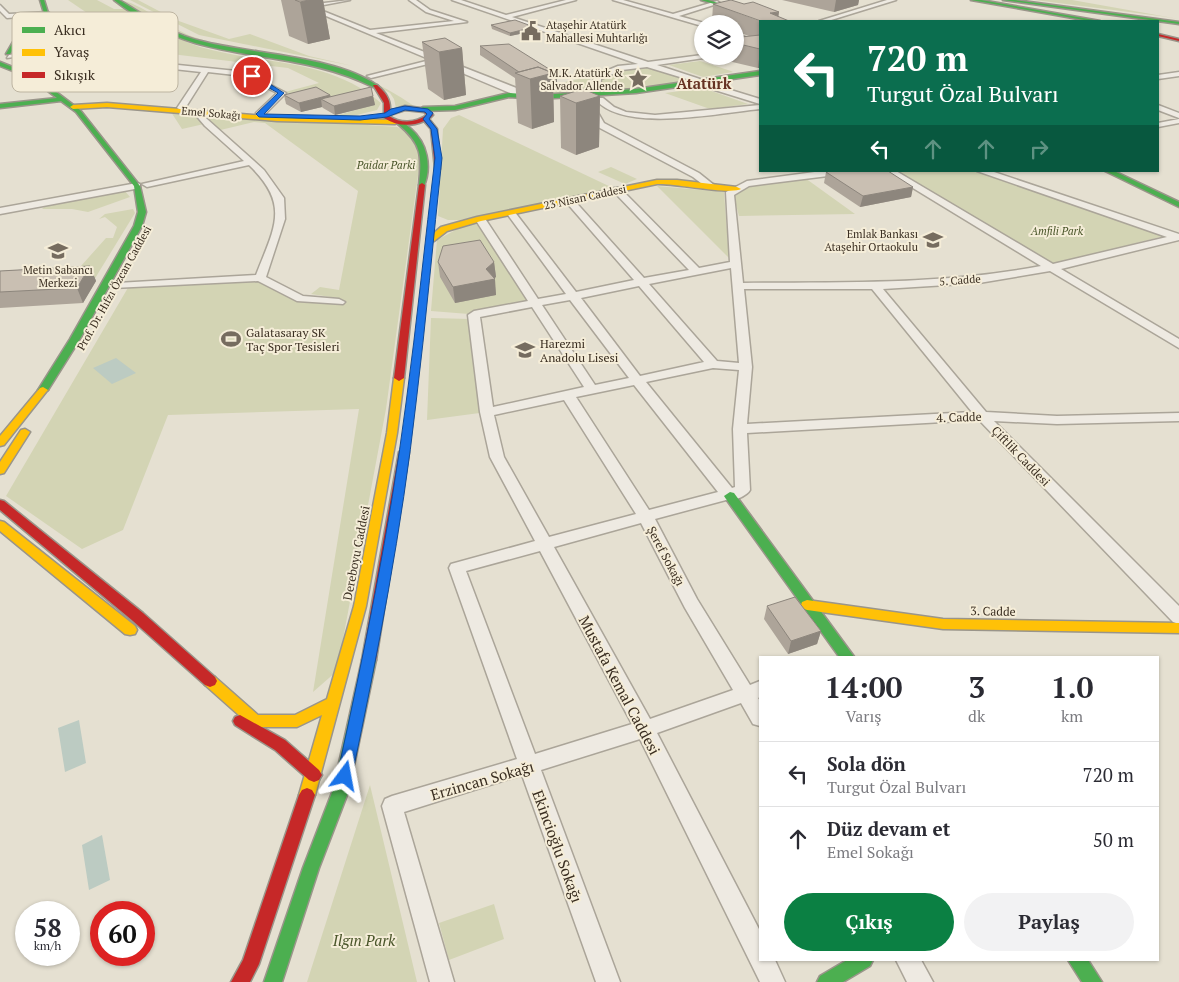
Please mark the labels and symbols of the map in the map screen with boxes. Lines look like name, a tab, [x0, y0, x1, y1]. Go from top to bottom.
legend	[12, 12, 178, 92]
place label: Ataşehir Atatürk Mahallesi Muhtarlığı	[546, 18, 648, 45]
text: Akıcı	[54, 20, 86, 39]
public building icon: Ataşehir Atatürk Mahallesi Muhtarlığı	[520, 20, 542, 42]
text: Yavaş	[54, 42, 89, 61]
pin	[231, 55, 273, 97]
text: Sıkışık	[54, 65, 96, 84]
place label: M.K. Atatürk & Salvador Allende	[540, 66, 623, 93]
place icon: M.K. Atatürk & Salvador Allende	[627, 68, 649, 90]
district label: Atatürk	[676, 73, 732, 93]
street label: Emel Sokağı	[181, 103, 241, 123]
park label: Paidar Parki	[356, 158, 415, 172]
street label: 23 Nisan Caddesi	[543, 181, 627, 213]
street label: Prof. Dr. Hıfzı Özcan Caddesi	[74, 223, 154, 353]
park label: Amfili Park	[1030, 224, 1084, 238]
place label: Emlak Bankası Ataşehir Ortaokulu	[825, 227, 919, 254]
school or university icon: Emlak Bankası Ataşehir Ortaokulu	[922, 229, 944, 251]
school or university icon: Metin Sabancı Merkezi	[47, 240, 69, 262]
place label: Metin Sabancı Merkezi	[23, 263, 93, 290]
street label: 5. Cadde	[939, 272, 982, 288]
place label: Galatasaray SK Taç Spor Tesisleri	[246, 325, 340, 354]
sports icon: Galatasaray SK Taç Spor Tesisleri	[220, 328, 242, 350]
place label: Harezmi Anadolu Lisesi	[540, 336, 619, 365]
school or university icon: Harezmi Anadolu Lisesi	[514, 339, 536, 361]
street label: 4. Cadde	[936, 409, 982, 425]
street label: Çiftlik Caddesi	[988, 423, 1054, 490]
street label: Dereboyu Caddesi	[339, 504, 373, 602]
street label: Şeref Sokağı	[644, 524, 688, 589]
street label: 3. Cadde	[970, 603, 1016, 619]
street label: Mustafa Kemal Caddesi	[575, 612, 665, 758]
position arrow	[318, 749, 370, 801]
street label: Erzincan Sokağı	[428, 756, 536, 804]
street label: Ekincioğlu Sokağı	[528, 787, 588, 905]
speed limit sign: 60	[90, 901, 155, 966]
park label: Ilgın Park	[332, 930, 396, 950]

